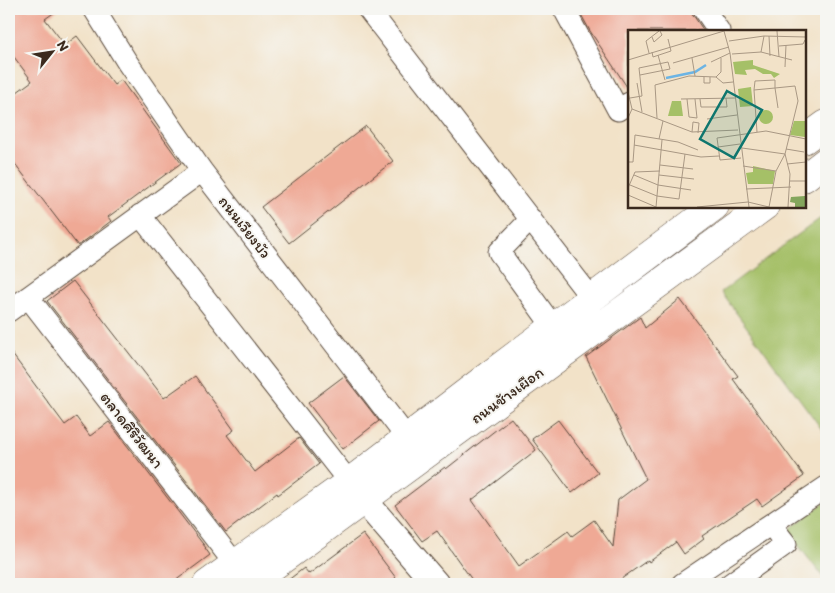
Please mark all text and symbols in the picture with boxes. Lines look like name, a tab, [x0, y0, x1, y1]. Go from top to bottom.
north arrow	[28, 28, 78, 78]
inset map	[628, 30, 805, 208]
text: N	[53, 37, 73, 54]
street label: ถนนเวียงบัว	[215, 192, 275, 262]
street label: ถนนช้างเผือก	[467, 362, 547, 428]
street label: ตลาดศิริวัฒนา	[96, 388, 168, 472]

